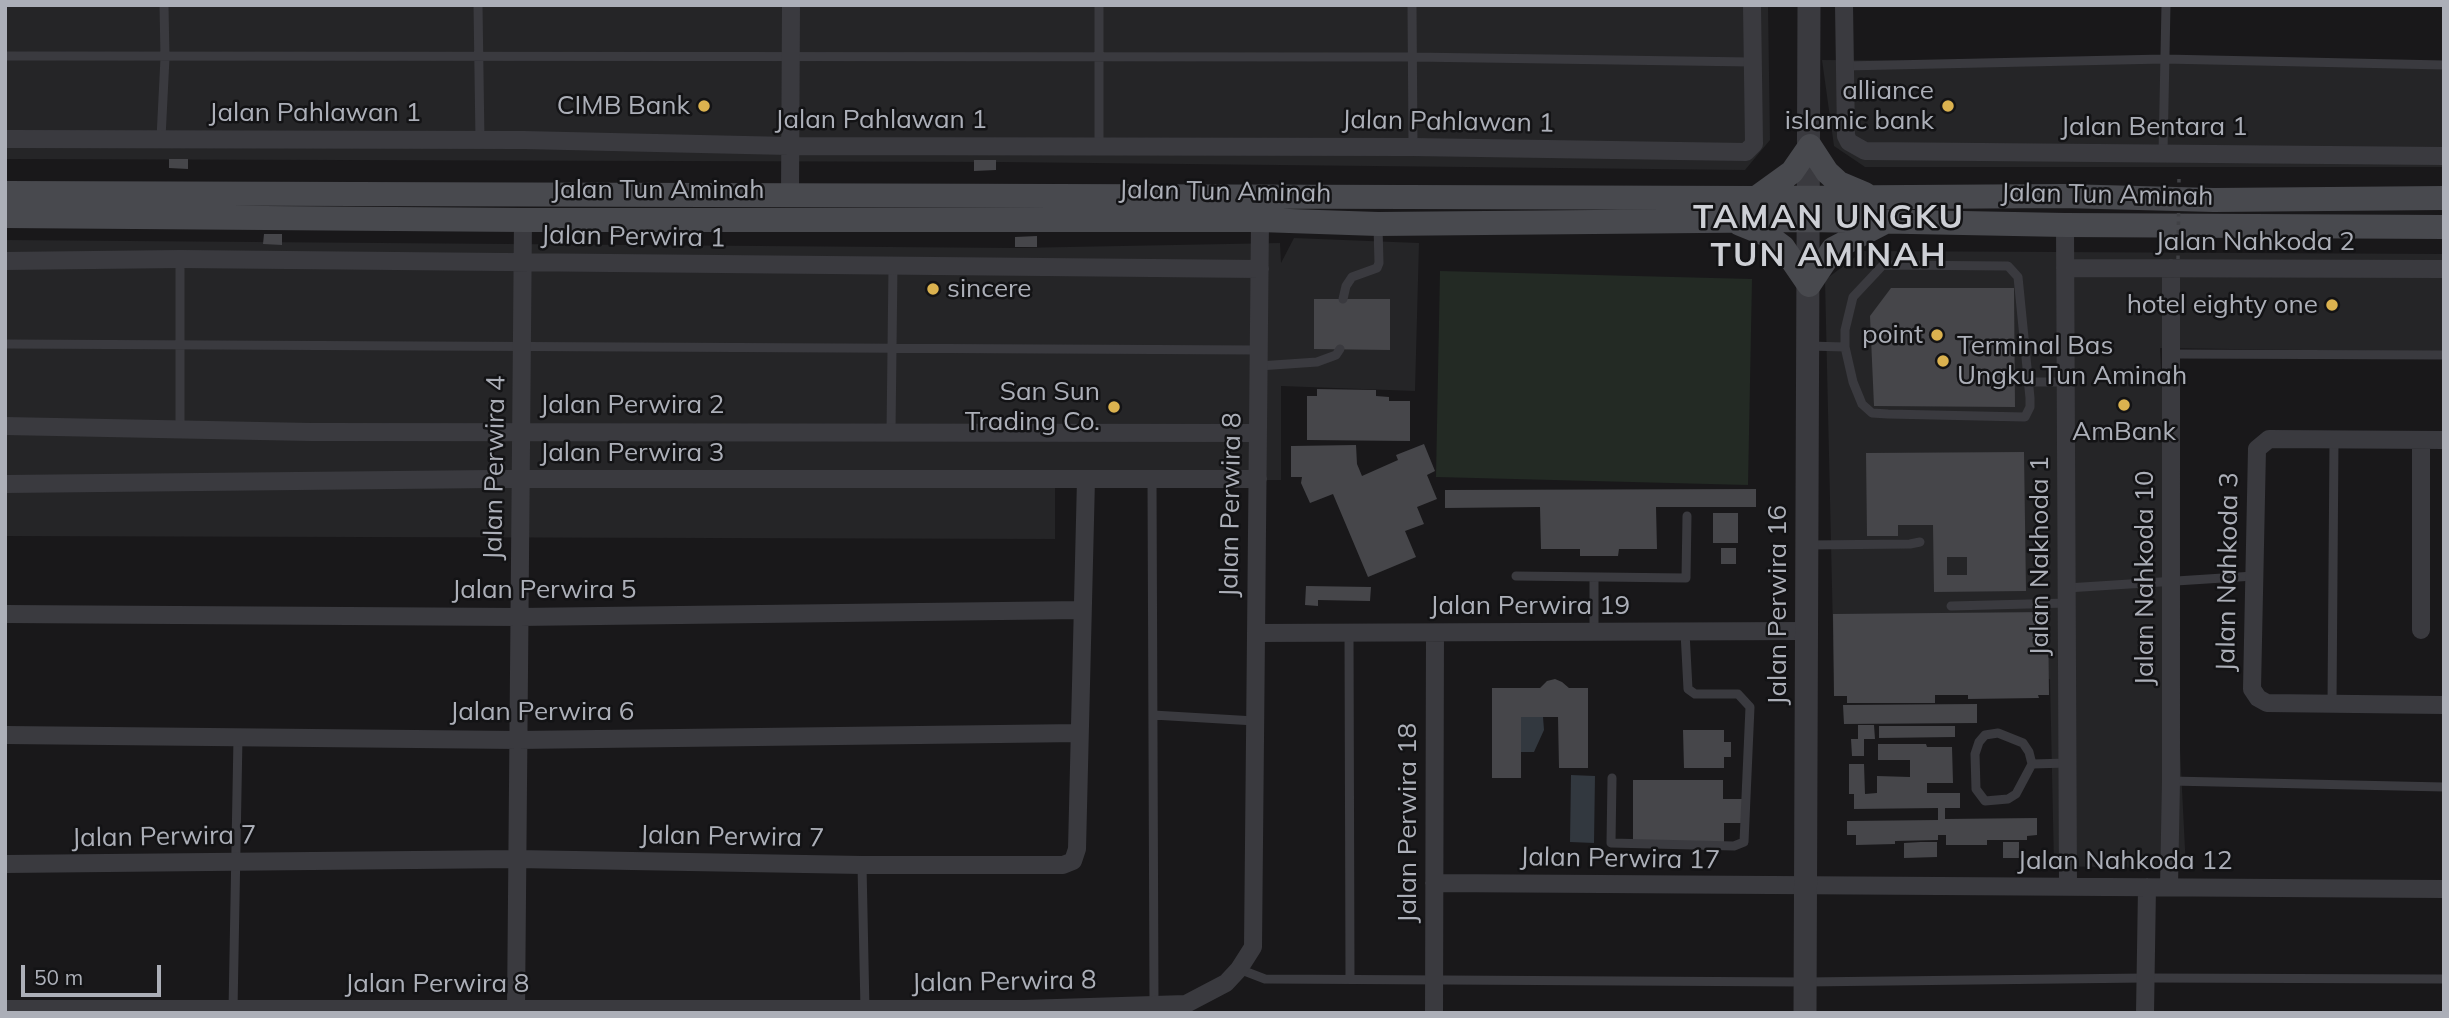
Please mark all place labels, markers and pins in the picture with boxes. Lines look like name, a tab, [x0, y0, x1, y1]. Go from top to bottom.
place label: alliance islamic bank	[1785, 75, 1934, 136]
place label: CIMB Bank	[557, 90, 690, 122]
marker: CIMB Bank	[696, 98, 712, 114]
marker: alliance islamic bank	[1940, 98, 1956, 114]
place label: sincere	[947, 273, 1031, 305]
marker: sincere	[925, 281, 941, 297]
place label: hotel eighty one	[2127, 289, 2318, 321]
marker: hotel eighty one	[2324, 297, 2340, 313]
place label: point	[1862, 319, 1923, 351]
marker: point	[1929, 327, 1945, 343]
place label: Terminal Bas Ungku Tun Aminah	[1957, 330, 2187, 392]
marker: Terminal Bas Ungku Tun Aminah	[1935, 353, 1951, 369]
place label: San Sun Trading Co.	[965, 376, 1100, 438]
marker: AmBank	[2116, 397, 2132, 413]
marker: San Sun Trading Co.	[1106, 399, 1122, 415]
place label: AmBank	[2072, 416, 2176, 448]

